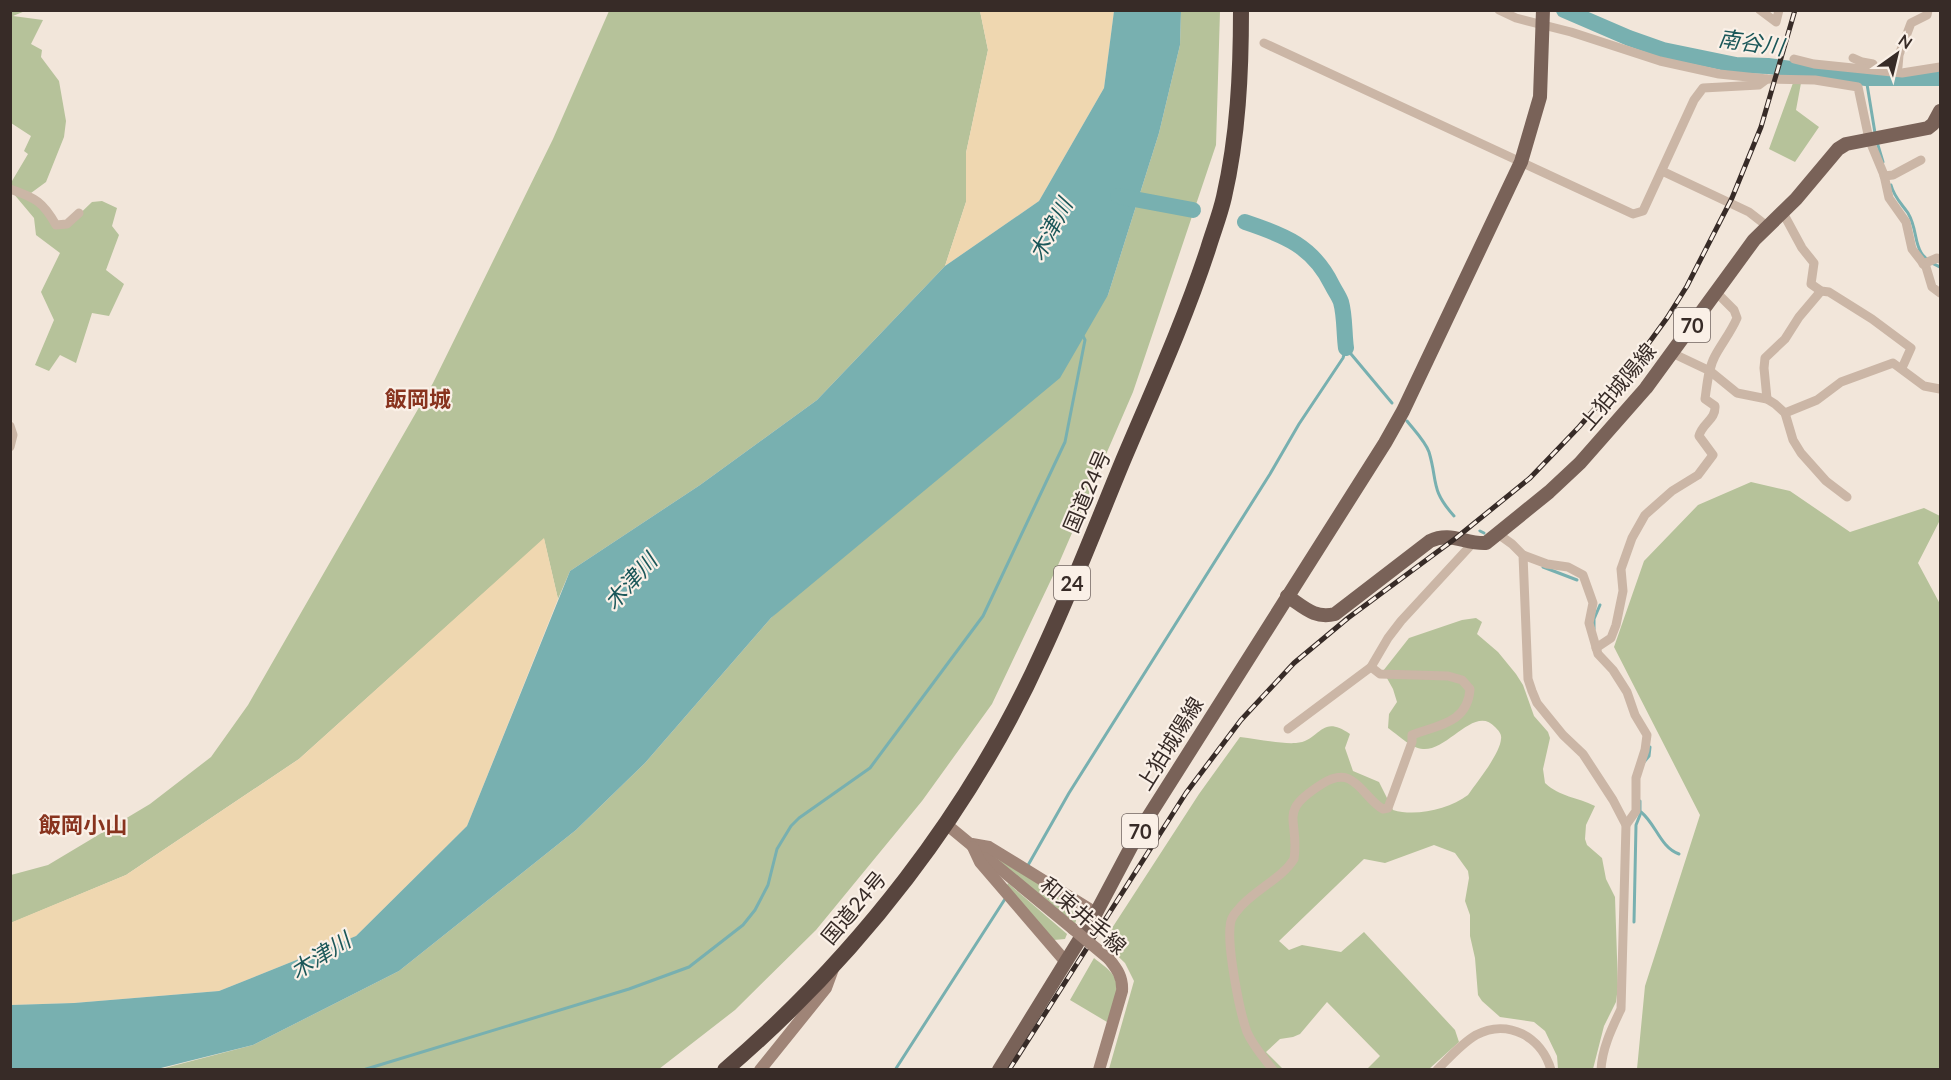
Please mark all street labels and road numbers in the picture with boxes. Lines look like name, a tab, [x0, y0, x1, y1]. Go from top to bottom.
road number: 70	[1674, 308, 1710, 342]
street label: 上狛城陽線	[1574, 338, 1660, 434]
street label: 国道24号	[1057, 446, 1115, 536]
road number: 24	[1054, 566, 1090, 600]
street label: 上狛城陽線	[1131, 692, 1207, 794]
road number: 70	[1122, 814, 1158, 848]
street label: 国道24号	[815, 865, 891, 949]
street label: 和束井手線	[1036, 871, 1132, 959]

